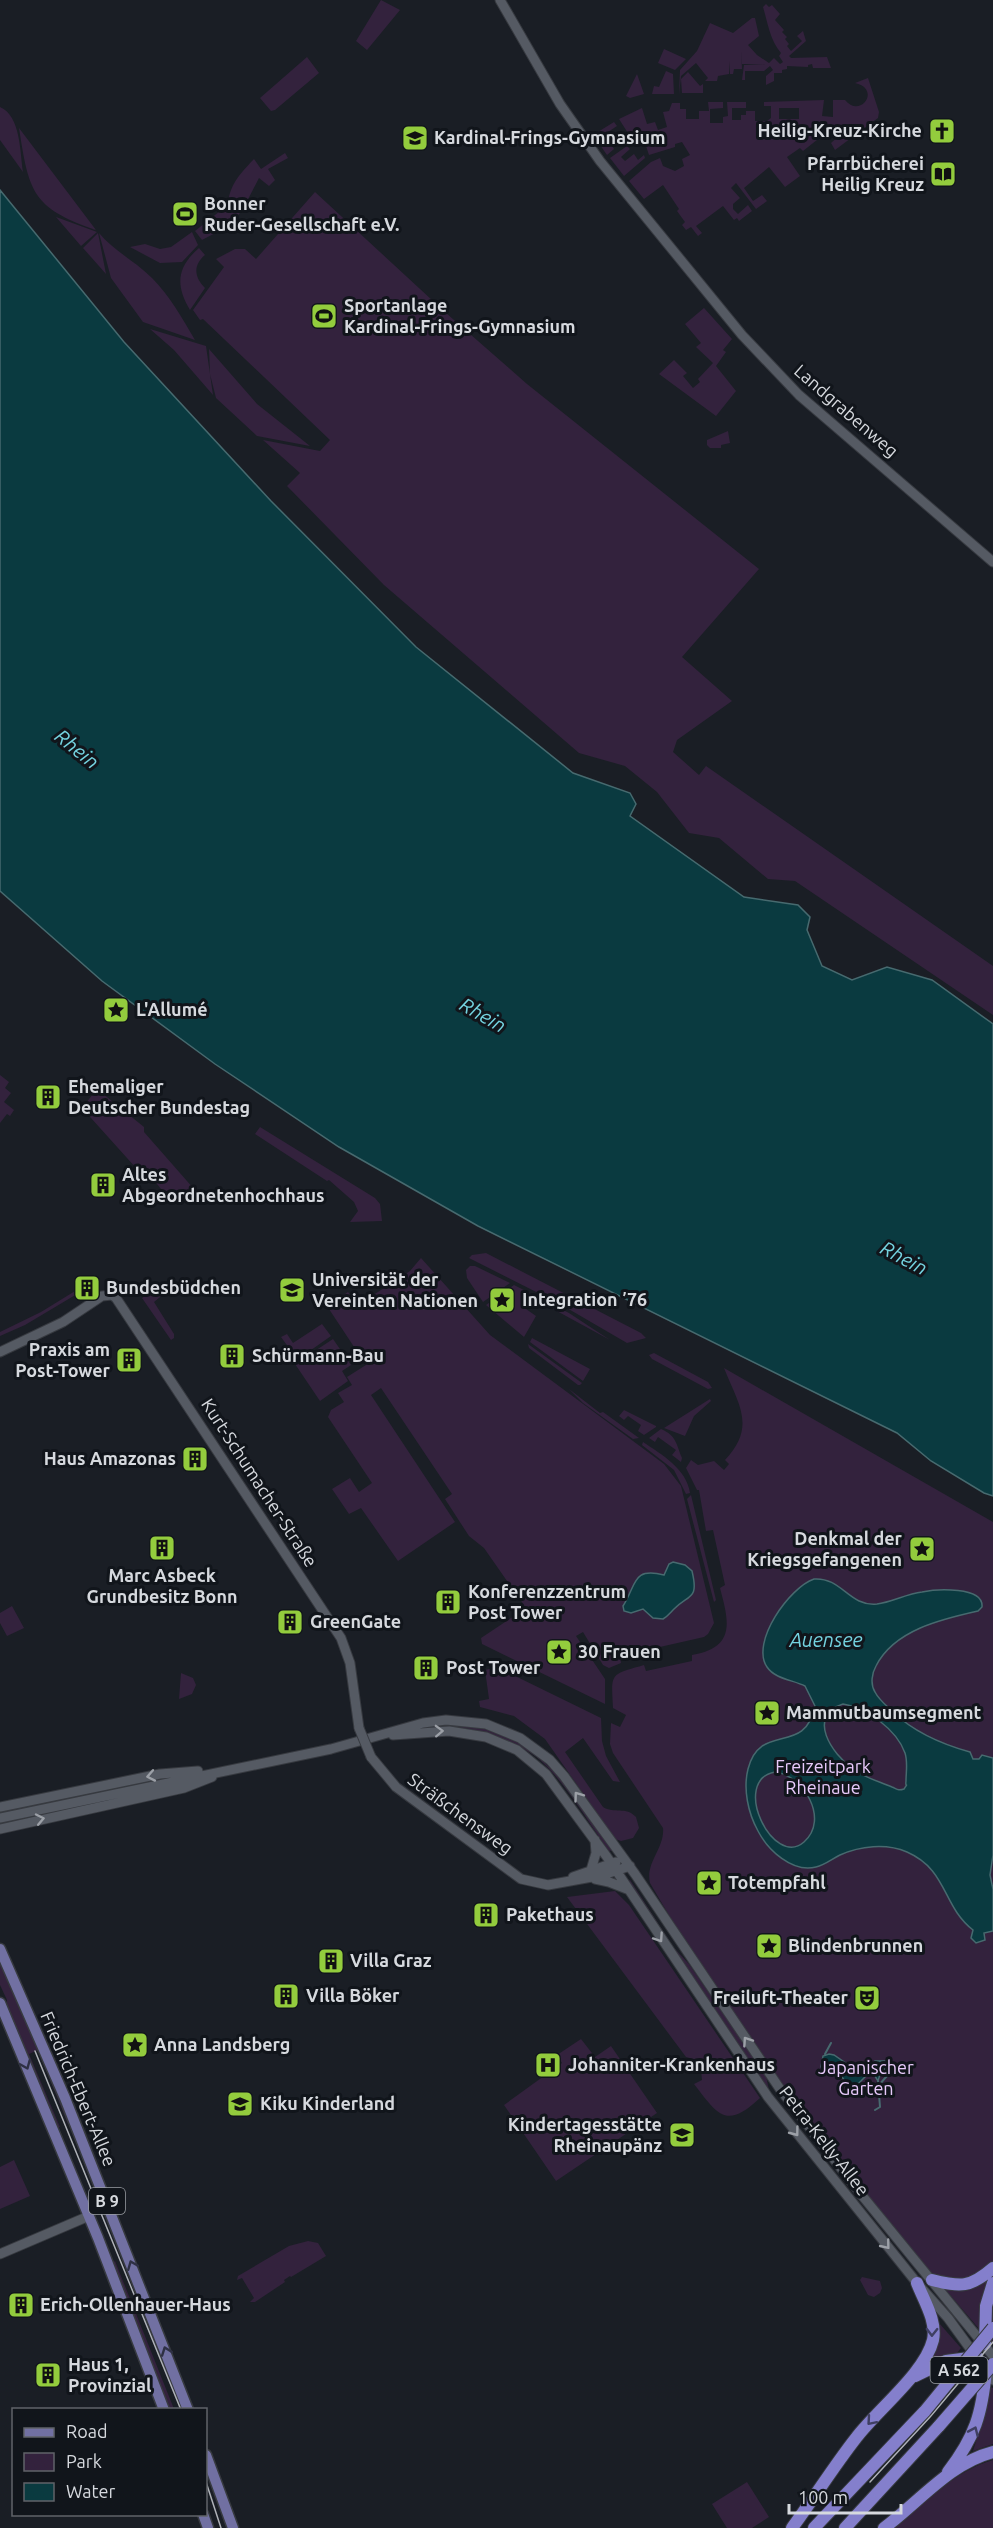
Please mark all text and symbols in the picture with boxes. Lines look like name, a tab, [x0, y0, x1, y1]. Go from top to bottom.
church icon: Heilig-Kreuz-Kirche	[927, 116, 957, 146]
place label: Heilig-Kreuz-Kirche	[758, 120, 922, 140]
school or university icon: Kardinal-Frings-Gymnasium	[400, 123, 430, 153]
place label: Kardinal-Frings-Gymnasium	[434, 127, 665, 147]
place label: Pfarrbücherei Heilig Kreuz	[807, 153, 924, 194]
library icon: Pfarrbücherei Heilig Kreuz	[928, 159, 958, 189]
place label: Bonner Ruder-Gesellschaft e.V.	[204, 193, 400, 234]
sports icon: Bonner Ruder-Gesellschaft e.V.	[170, 199, 200, 229]
place label: Sportanlage Kardinal-Frings-Gymnasium	[344, 295, 575, 336]
sports icon: Sportanlage Kardinal-Frings-Gymnasium	[309, 301, 339, 331]
street label: Landgrabenweg	[791, 360, 903, 461]
water label: Rhein	[51, 724, 104, 773]
water label: Rhein	[456, 992, 510, 1037]
place icon: L'Allumé	[101, 995, 131, 1025]
place label: L'Allumé	[136, 999, 208, 1019]
place label: Ehemaliger Deutscher Bundestag	[68, 1076, 250, 1117]
building icon: Ehemaliger Deutscher Bundestag	[33, 1082, 63, 1112]
place label: Altes Abgeordnetenhochhaus	[122, 1164, 325, 1205]
building icon: Altes Abgeordnetenhochhaus	[88, 1170, 118, 1200]
water label: Rhein	[877, 1236, 932, 1279]
place label: Universität der Vereinten Nationen	[312, 1269, 478, 1310]
building icon: Bundesbüdchen	[72, 1273, 102, 1303]
school or university icon: Universität der Vereinten Nationen	[277, 1275, 307, 1305]
place label: Bundesbüdchen	[106, 1277, 241, 1297]
place icon: Integration ʼ76	[487, 1285, 517, 1315]
place label: Integration ʼ76	[522, 1289, 647, 1309]
place label: Praxis am Post-Tower	[15, 1339, 111, 1380]
building icon: Schürmann-Bau	[217, 1341, 247, 1371]
building icon: Praxis am Post-Tower	[114, 1345, 144, 1375]
place label: Schürmann-Bau	[252, 1345, 384, 1365]
street label: Kurt-Schumacher-Straße	[198, 1395, 322, 1570]
building icon: Haus Amazonas	[180, 1444, 210, 1474]
place label: Haus Amazonas	[44, 1448, 176, 1468]
place label: Denkmal der Kriegsgefangenen	[747, 1528, 903, 1569]
building icon: Marc Asbeck Grundbesitz Bonn	[147, 1533, 177, 1563]
place icon: Denkmal der Kriegsgefangenen	[907, 1534, 937, 1564]
place label: Marc Asbeck Grundbesitz Bonn	[86, 1565, 238, 1606]
place label: Konferenzzentrum Post Tower	[468, 1581, 626, 1622]
building icon: Konferenzzentrum Post Tower	[433, 1587, 463, 1617]
building icon: GreenGate	[275, 1607, 305, 1637]
place label: GreenGate	[310, 1611, 401, 1631]
water label: Auensee	[788, 1628, 863, 1651]
place icon: 30 Frauen	[544, 1637, 574, 1667]
place label: 30 Frauen	[578, 1641, 661, 1661]
building icon: Post Tower	[411, 1653, 441, 1683]
place label: Post Tower	[446, 1657, 541, 1677]
place icon: Mammutbaumsegment	[752, 1698, 782, 1728]
place label: Mammutbaumsegment	[786, 1702, 982, 1722]
one-way arrow	[435, 1725, 444, 1738]
park label: Freizeitpark Rheinaue	[775, 1756, 871, 1797]
one-way arrow	[147, 1769, 157, 1782]
street label: Sträßchensweg	[404, 1769, 517, 1858]
one-way arrow	[575, 1791, 586, 1802]
one-way arrow	[35, 1814, 45, 1827]
place icon: Totempfahl	[694, 1868, 724, 1898]
place label: Totempfahl	[728, 1872, 826, 1892]
building icon: Pakethaus	[471, 1900, 501, 1930]
place label: Pakethaus	[506, 1904, 594, 1924]
one-way arrow	[652, 1931, 663, 1942]
place icon: Blindenbrunnen	[754, 1931, 784, 1961]
place label: Blindenbrunnen	[788, 1935, 923, 1955]
building icon: Villa Graz	[316, 1946, 346, 1976]
place label: Villa Graz	[350, 1950, 432, 1970]
building icon: Villa Böker	[271, 1981, 301, 2011]
theatre icon: Freiluft-Theater	[852, 1983, 882, 2013]
place label: Villa Böker	[306, 1985, 400, 2005]
place label: Freiluft-Theater	[713, 1987, 849, 2007]
street label: Friedrich-Ebert-Allee	[37, 2008, 121, 2169]
place icon: Anna Landsberg	[120, 2030, 150, 2060]
place label: Anna Landsberg	[154, 2034, 290, 2054]
one-way arrow	[743, 2036, 754, 2047]
hospital icon: Johanniter-Krankenhaus	[533, 2050, 563, 2080]
place label: Johanniter-Krankenhaus	[568, 2054, 775, 2074]
park label: Japanischer Garten	[818, 2057, 914, 2098]
one-way arrow	[19, 2058, 31, 2069]
street label: Petra-Kelly-Allee	[776, 2082, 874, 2199]
school or university icon: Kiku Kinderland	[225, 2089, 255, 2119]
place label: Kiku Kinderland	[260, 2093, 395, 2113]
place label: Kindertagesstätte Rheinaupänz	[508, 2114, 662, 2155]
school or university icon: Kindertagesstätte Rheinaupänz	[667, 2120, 697, 2150]
one-way arrow	[787, 2126, 798, 2137]
road number: B 9	[89, 2188, 125, 2214]
one-way arrow	[879, 2238, 890, 2249]
one-way arrow	[127, 2260, 139, 2271]
building icon: Erich-Ollenhauer-Haus	[6, 2290, 36, 2320]
place label: Erich-Ollenhauer-Haus	[40, 2294, 231, 2314]
one-way arrow	[926, 2328, 938, 2337]
one-way arrow	[161, 2346, 174, 2357]
place label: Haus 1, Provinzial	[68, 2354, 152, 2395]
road number: A 562	[930, 2357, 988, 2383]
building icon: Haus 1, Provinzial	[33, 2360, 63, 2390]
legend	[12, 2408, 207, 2516]
one-way arrow	[867, 2414, 878, 2424]
text: Road	[66, 2421, 108, 2441]
one-way arrow	[967, 2427, 979, 2438]
text: Park	[66, 2451, 102, 2471]
scale bar	[789, 2477, 902, 2515]
text: Water	[66, 2481, 116, 2501]
text: 100 m	[798, 2487, 848, 2507]

